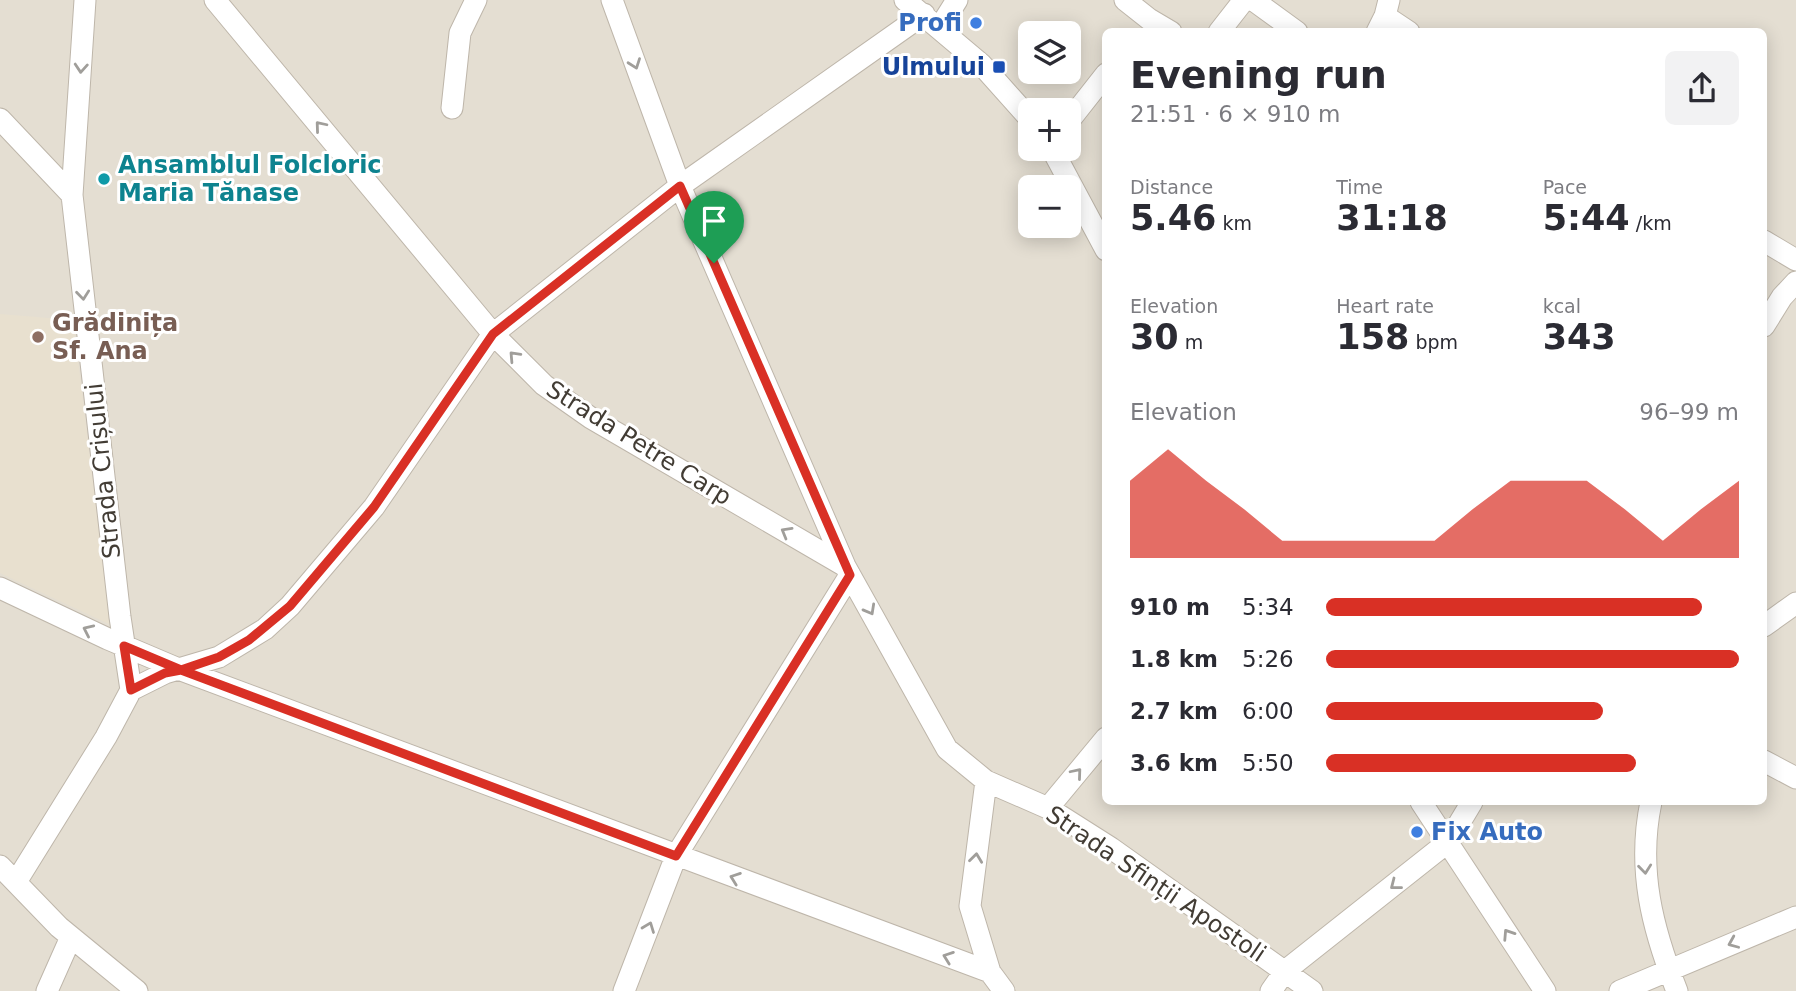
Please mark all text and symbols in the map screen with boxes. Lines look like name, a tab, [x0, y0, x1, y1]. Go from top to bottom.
place label: Profi	[898, 9, 962, 37]
marker: Profi	[968, 15, 984, 31]
map controls	[1018, 21, 1081, 238]
button: layers	[1018, 21, 1081, 84]
button: share	[1665, 51, 1739, 125]
place label: Ulmului	[882, 53, 985, 81]
text: Evening run	[1130, 53, 1387, 97]
one-way arrow	[627, 57, 641, 69]
marker: Ulmului	[991, 59, 1007, 75]
one-way arrow	[73, 63, 88, 74]
button: +	[1018, 98, 1081, 161]
text: 21:51 · 6 × 910 m	[1130, 101, 1340, 127]
one-way arrow	[316, 121, 328, 134]
place label: Ansamblul Folcloric Maria Tănase	[118, 151, 382, 207]
marker: Ansamblul Folcloric Maria Tănase	[96, 171, 112, 187]
button: −	[1018, 175, 1081, 238]
text: Distance	[1130, 176, 1213, 198]
text: Time	[1336, 176, 1383, 198]
text: Pace	[1543, 176, 1587, 198]
pin	[684, 191, 744, 263]
text: 5.46	[1130, 198, 1216, 238]
text: 31:18	[1336, 198, 1448, 238]
text: 5:44	[1543, 198, 1630, 238]
icon: arrive	[695, 202, 733, 240]
text: km	[1216, 212, 1252, 234]
text: /km	[1630, 212, 1672, 234]
one-way arrow	[76, 289, 91, 301]
text: Elevation	[1130, 295, 1218, 317]
text: Heart rate	[1336, 295, 1434, 317]
text: kcal	[1543, 295, 1581, 317]
place label: Grădinița Sf. Ana	[52, 309, 178, 365]
text: 30	[1130, 317, 1179, 357]
text: 158	[1336, 317, 1409, 357]
text: 343	[1543, 317, 1616, 357]
marker: Grădinița Sf. Ana	[30, 329, 46, 345]
text: m	[1179, 331, 1203, 353]
text: bpm	[1409, 331, 1458, 353]
one-way arrow	[509, 351, 522, 364]
street label: Strada Petre Carp	[541, 375, 737, 511]
street label: Strada Crișului	[80, 382, 126, 560]
text: Elevation	[1130, 399, 1237, 425]
text: 96–99 m	[1639, 399, 1739, 425]
one-way arrow	[781, 527, 794, 540]
text: 910 m	[1130, 594, 1210, 620]
text: 5:34	[1242, 594, 1294, 620]
one-way arrow	[862, 603, 875, 616]
one-way arrow	[83, 624, 95, 638]
text: 1.8 km	[1130, 646, 1218, 672]
text: 5:26	[1242, 646, 1294, 672]
text: 2.7 km	[1130, 698, 1218, 724]
text: 6:00	[1242, 698, 1294, 724]
text: 3.6 km	[1130, 750, 1218, 776]
text: 5:50	[1242, 750, 1294, 776]
one-way arrow	[1069, 769, 1081, 782]
street label: Strada Sfinții Apostoli	[1041, 800, 1271, 968]
place label: Fix Auto	[1431, 818, 1543, 846]
marker: Fix Auto	[1409, 824, 1425, 840]
one-way arrow	[968, 853, 983, 864]
one-way arrow	[1638, 863, 1653, 875]
one-way arrow	[729, 872, 741, 886]
one-way arrow	[1390, 876, 1402, 889]
one-way arrow	[640, 922, 654, 934]
one-way arrow	[1504, 929, 1516, 942]
one-way arrow	[1728, 935, 1740, 949]
one-way arrow	[943, 951, 955, 965]

